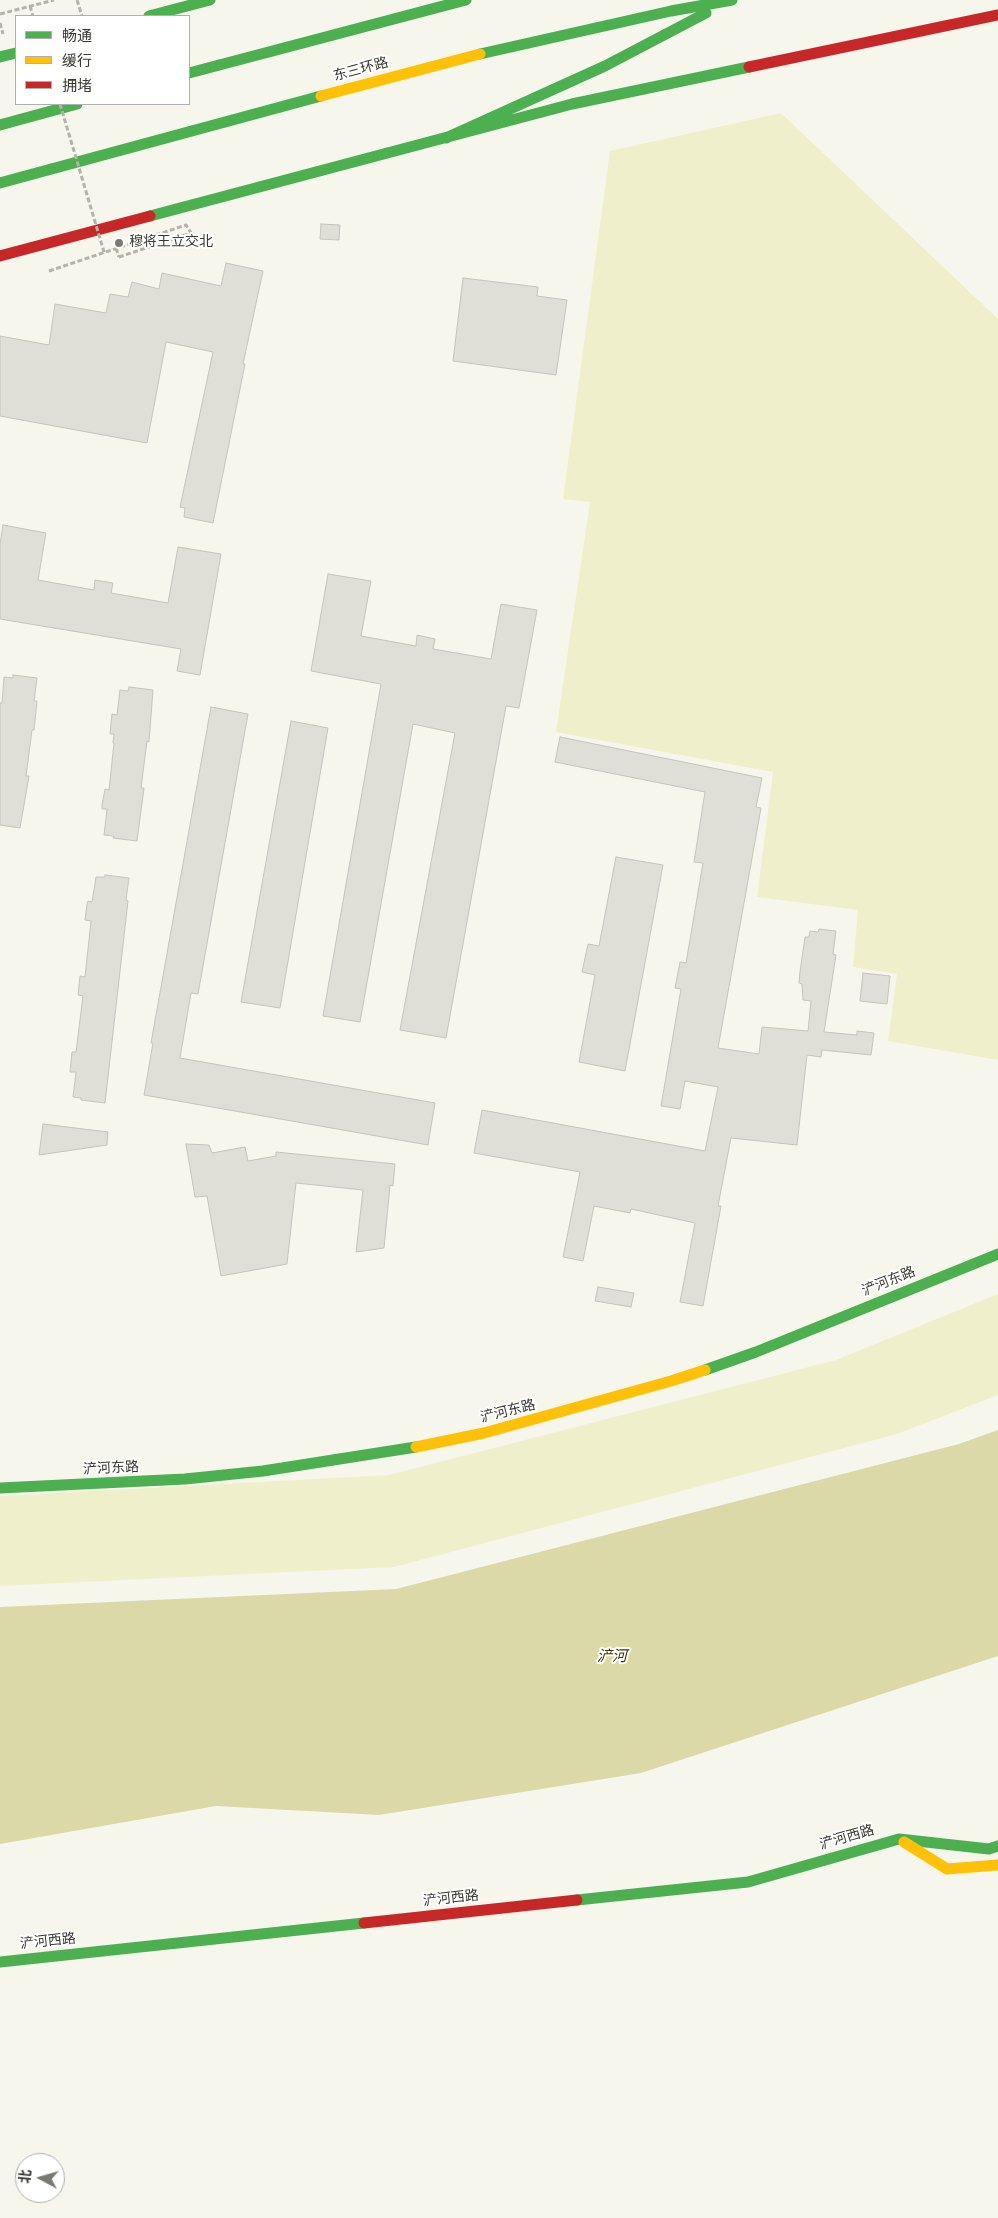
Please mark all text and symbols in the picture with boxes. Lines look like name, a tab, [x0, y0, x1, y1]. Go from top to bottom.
legend	[15, 15, 190, 105]
text: 畅通	[62, 26, 92, 46]
text: 缓行	[62, 51, 92, 71]
street label: 东三环路	[332, 55, 390, 85]
text: 拥堵	[62, 76, 92, 96]
place label: 穆将王立交北	[129, 235, 213, 251]
marker: 穆将王立交北	[113, 237, 125, 249]
street label: 浐河东路	[860, 1264, 918, 1300]
street label: 浐河东路	[479, 1397, 537, 1427]
street label: 浐河东路	[83, 1459, 139, 1479]
water label: 浐河	[597, 1648, 627, 1666]
street label: 浐河西路	[818, 1822, 876, 1854]
street label: 浐河西路	[422, 1888, 480, 1910]
street label: 浐河西路	[19, 1931, 77, 1953]
north arrow	[15, 2153, 65, 2203]
text: 北	[15, 2169, 36, 2184]

